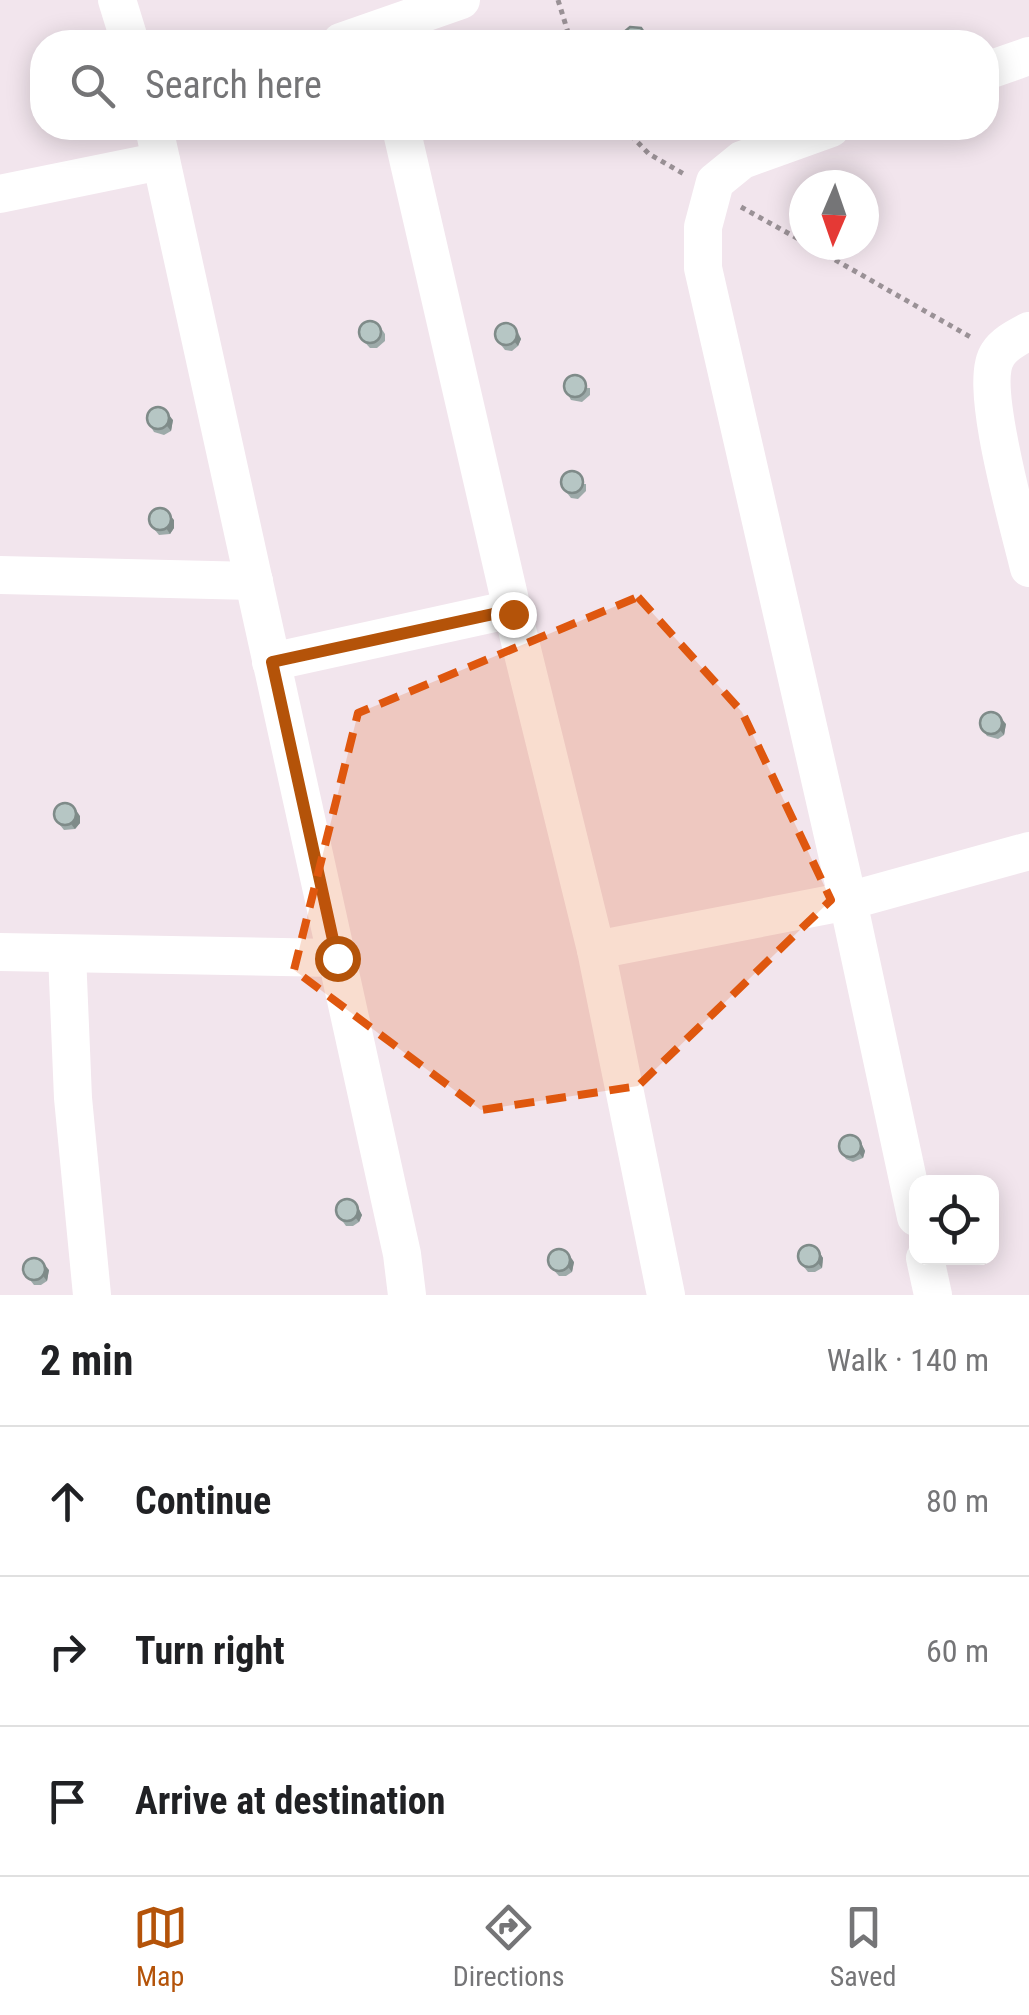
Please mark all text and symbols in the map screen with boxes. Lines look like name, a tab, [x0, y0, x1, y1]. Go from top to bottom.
search box	[30, 30, 999, 140]
icon: search	[65, 58, 120, 113]
text: Search here	[145, 63, 322, 107]
north arrow	[789, 170, 879, 260]
route end	[491, 592, 537, 638]
route start	[315, 936, 361, 982]
map controls	[909, 1175, 999, 1265]
button: locate	[909, 1175, 999, 1265]
text: 2 min	[40, 1336, 133, 1385]
text: Walk · 140 m	[827, 1341, 989, 1379]
icon: ahead	[40, 1474, 95, 1529]
text: Continue	[135, 1479, 271, 1523]
text: 80 m	[926, 1482, 989, 1520]
icon: right	[40, 1624, 95, 1679]
text: Turn right	[135, 1629, 285, 1673]
text: 60 m	[926, 1632, 989, 1670]
icon: arrive	[40, 1774, 95, 1829]
text: Arrive at destination	[135, 1779, 445, 1823]
tab: Map	[133, 1900, 188, 1993]
tab: Directions	[453, 1900, 565, 1993]
tab: Saved	[830, 1900, 896, 1993]

